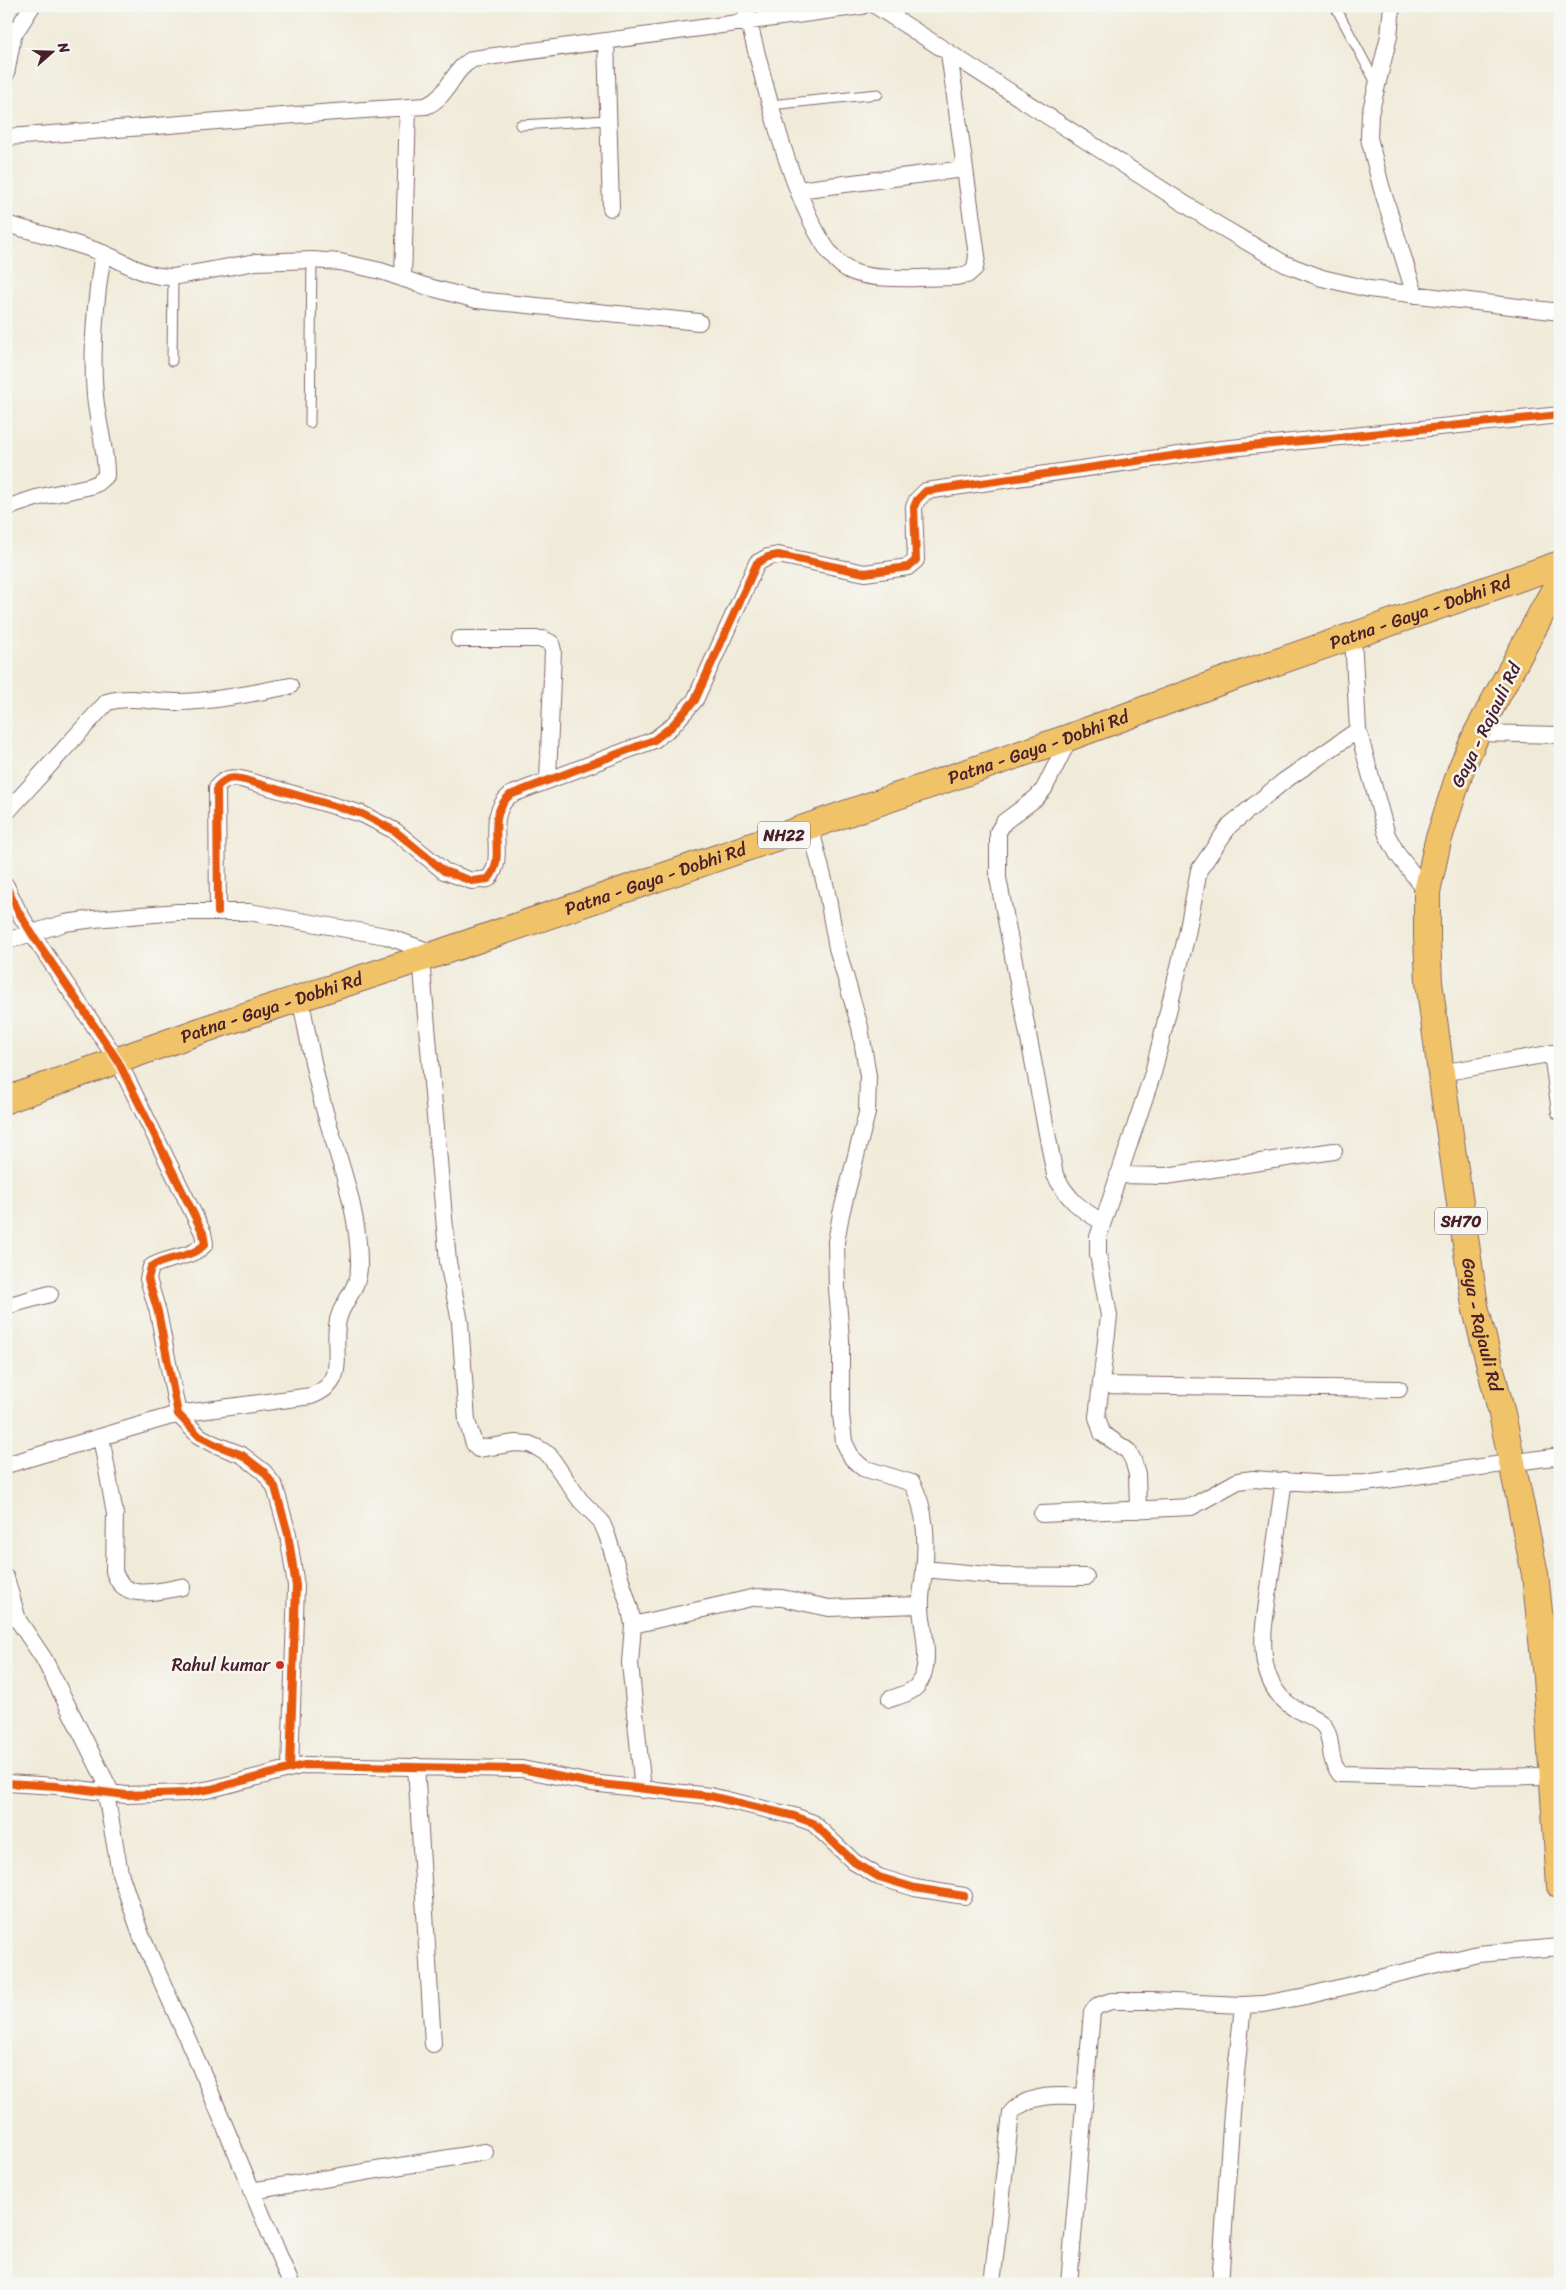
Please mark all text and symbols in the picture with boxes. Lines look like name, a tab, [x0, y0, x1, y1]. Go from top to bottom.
north arrow	[28, 28, 78, 78]
text: N	[50, 38, 77, 57]
street label: Patna - Gaya - Dobhi Rd	[1325, 566, 1517, 659]
street label: Gaya - Rajauli Rd	[1442, 655, 1531, 793]
street label: Patna - Gaya - Dobhi Rd	[943, 700, 1135, 794]
road number: NH22	[758, 822, 810, 848]
street label: Patna - Gaya - Dobhi Rd	[560, 833, 752, 925]
street label: Patna - Gaya - Dobhi Rd	[176, 962, 368, 1053]
road number: SH70	[1435, 1208, 1487, 1234]
street label: Gaya - Rajauli Rd	[1452, 1256, 1512, 1396]
place label: Rahul kumar	[172, 1649, 272, 1681]
marker: Rahul kumar	[274, 1659, 286, 1671]

